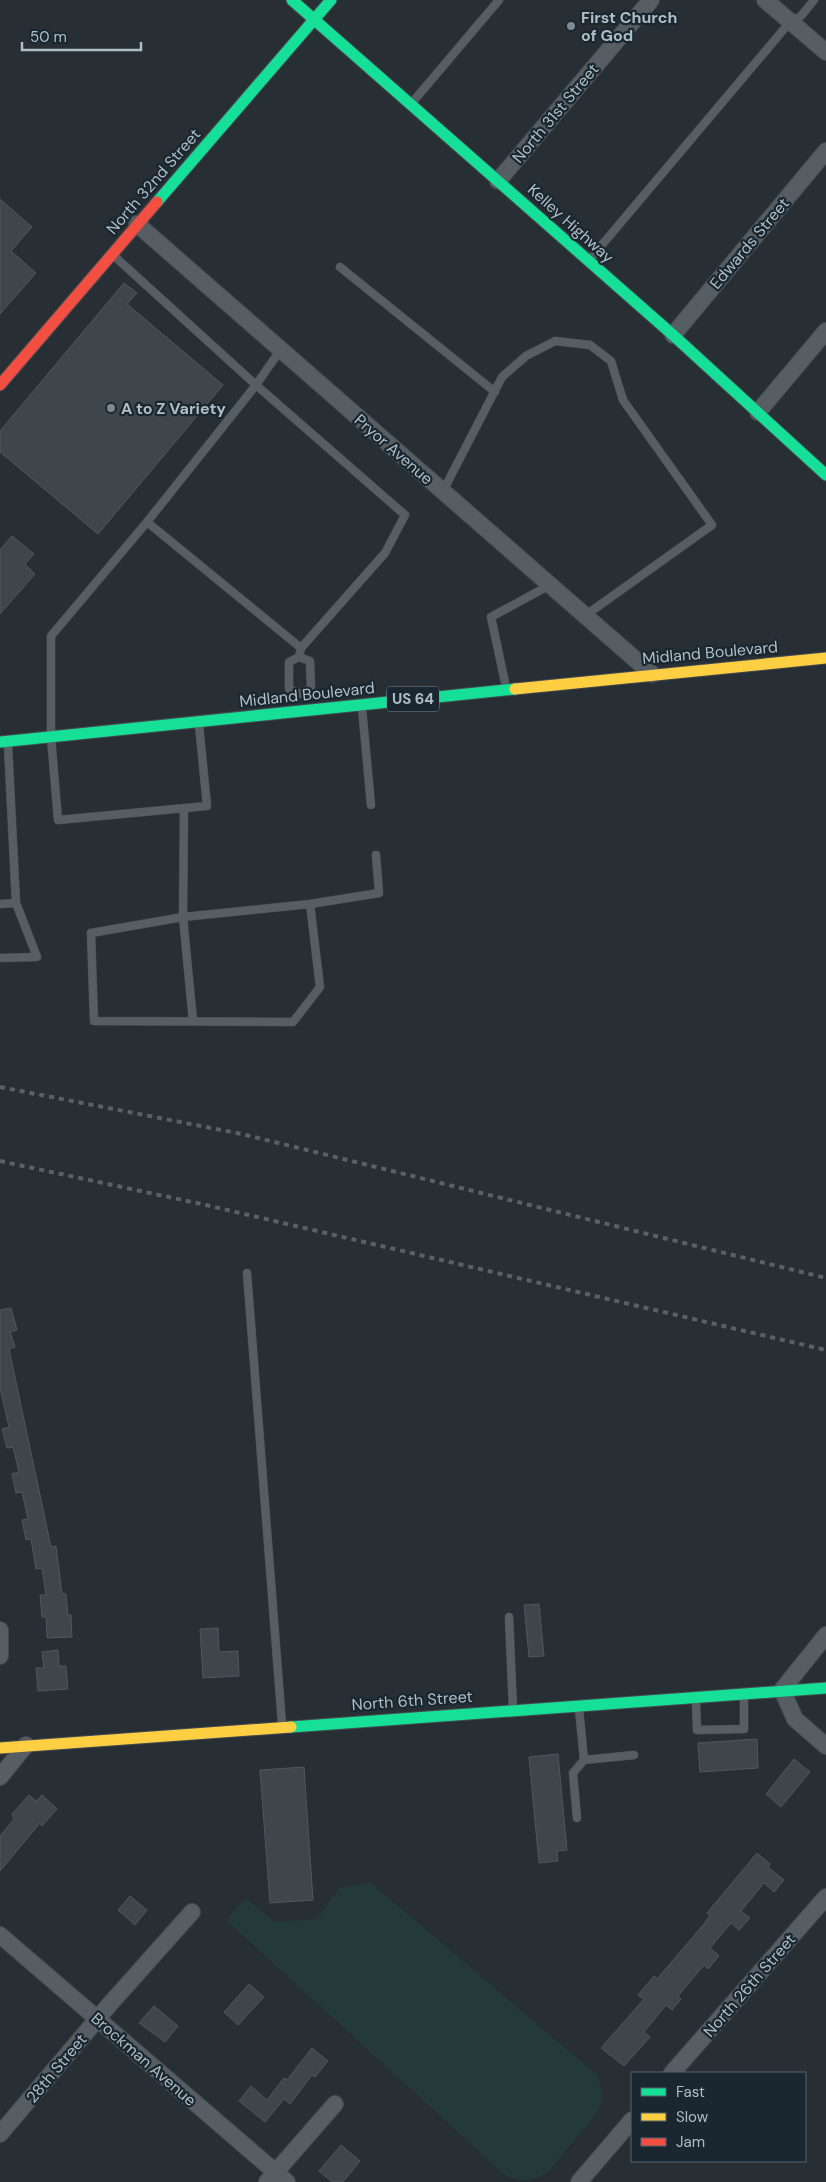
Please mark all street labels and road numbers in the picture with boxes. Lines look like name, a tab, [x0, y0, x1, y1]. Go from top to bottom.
street label: North 31st Street	[508, 59, 603, 168]
street label: North 32nd Street	[102, 124, 205, 239]
street label: Kelley Highway	[523, 179, 618, 268]
street label: Edwards Street	[705, 193, 794, 293]
street label: Pryor Avenue	[350, 410, 437, 489]
street label: Midland Boulevard	[641, 636, 779, 669]
street label: Midland Boulevard	[238, 677, 376, 712]
road number: US 64	[387, 686, 439, 712]
street label: North 6th Street	[351, 1686, 473, 1715]
street label: North 26th Street	[699, 1929, 800, 2041]
street label: Brockman Avenue	[87, 2008, 201, 2111]
street label: 28th Street	[21, 2029, 91, 2107]

